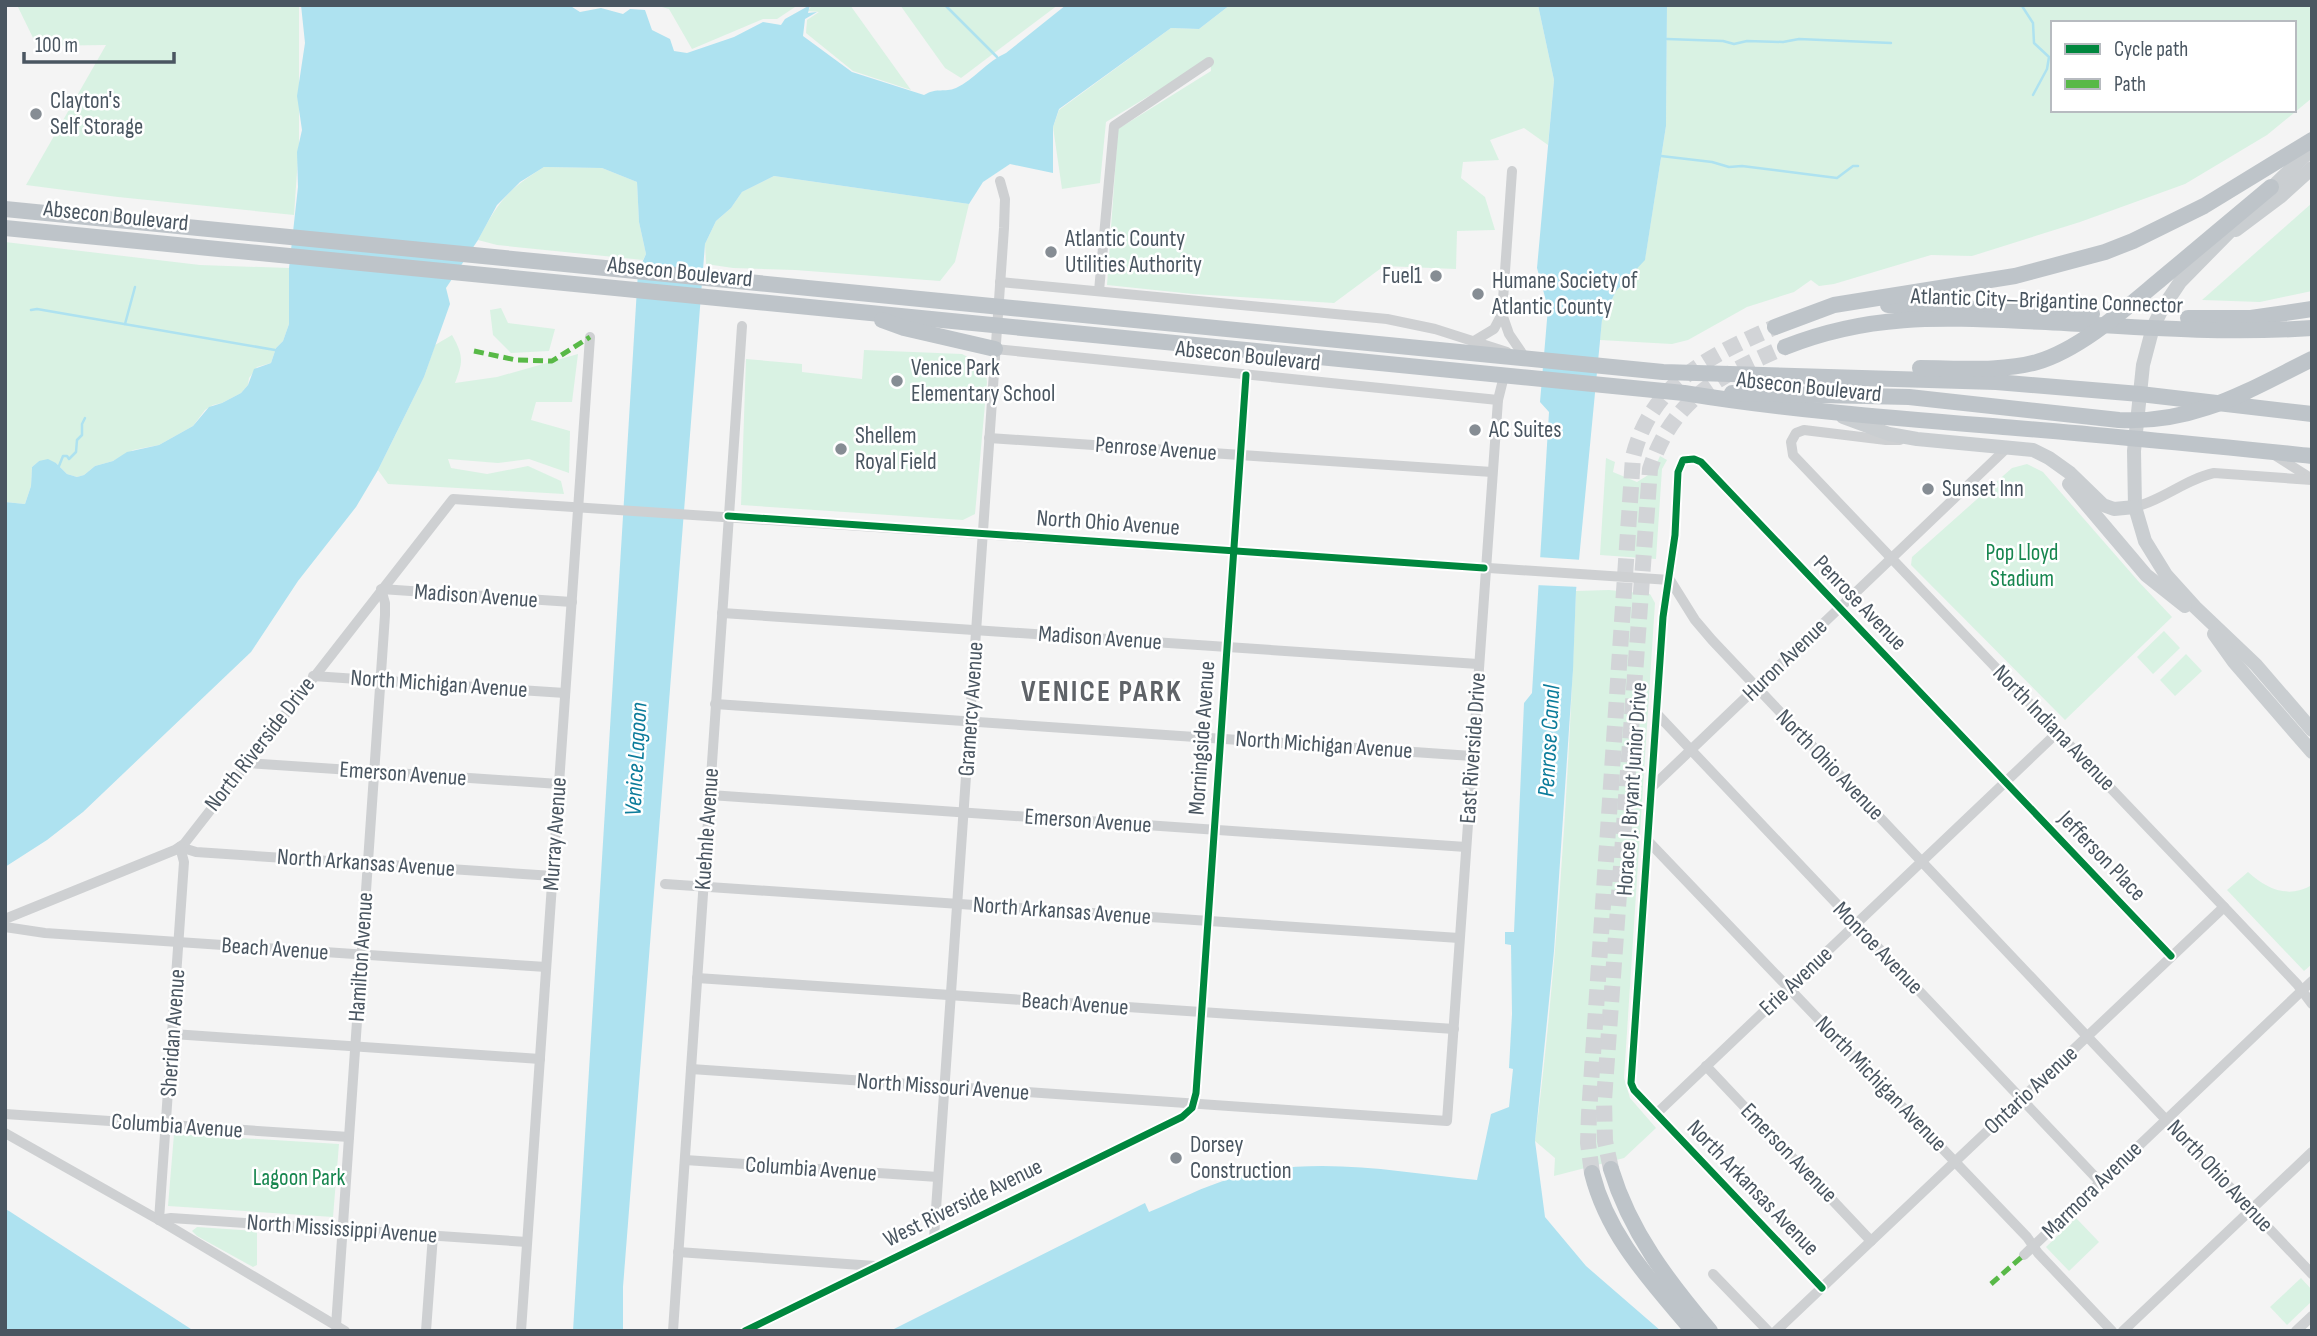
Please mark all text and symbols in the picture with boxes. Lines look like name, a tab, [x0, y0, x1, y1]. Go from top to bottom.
scale bar	[24, 21, 175, 65]
legend	[2051, 21, 2296, 112]
text: 100 m	[35, 33, 78, 58]
text: Cycle path	[2114, 37, 2188, 62]
text: Path	[2114, 72, 2146, 97]
place label: Clayton's Self Storage	[50, 87, 143, 141]
marker: Clayton's Self Storage	[28, 106, 44, 122]
street label: Absecon Boulevard	[41, 194, 190, 238]
place label: Atlantic County Utilities Authority	[1064, 225, 1202, 279]
marker: Atlantic County Utilities Authority	[1043, 244, 1059, 260]
street label: Absecon Boulevard	[605, 250, 754, 294]
place label: Fuel1	[1382, 262, 1422, 290]
place label: Humane Society of Atlantic County	[1491, 267, 1638, 321]
marker: Fuel1	[1428, 268, 1444, 284]
street label: Atlantic City–Brigantine Connector	[1909, 282, 2184, 320]
marker: Humane Society of Atlantic County	[1470, 286, 1486, 302]
street label: Absecon Boulevard	[1173, 334, 1322, 378]
place label: Venice Park Elementary School	[911, 354, 1055, 408]
street label: Absecon Boulevard	[1734, 365, 1883, 409]
marker: Venice Park Elementary School	[889, 373, 905, 389]
place label: AC Suites	[1488, 416, 1562, 444]
place label: Shellem Royal Field	[855, 422, 937, 476]
marker: AC Suites	[1467, 422, 1483, 438]
street label: Penrose Avenue	[1094, 431, 1218, 467]
marker: Shellem Royal Field	[833, 441, 849, 457]
place label: Sunset Inn	[1942, 475, 2024, 503]
marker: Sunset Inn	[1920, 481, 1936, 497]
street label: North Ohio Avenue	[1035, 504, 1181, 542]
park label: Pop Lloyd Stadium	[1986, 539, 2058, 593]
street label: Penrose Avenue	[1808, 549, 1912, 657]
street label: Madison Avenue	[413, 578, 539, 614]
street label: Huron Avenue	[1737, 613, 1833, 707]
street label: Madison Avenue	[1037, 620, 1163, 656]
street label: Gramercy Avenue	[952, 641, 990, 777]
street label: North Indiana Avenue	[1987, 659, 2121, 797]
street label: Morningside Avenue	[1183, 660, 1221, 816]
street label: North Michigan Avenue	[350, 664, 528, 704]
street label: North Riverside Drive	[199, 671, 321, 817]
street label: East Riverside Drive	[1454, 672, 1492, 824]
district label: VENICE PARK	[1021, 674, 1183, 710]
street label: Horace J. Bryant Junior Drive	[1611, 681, 1653, 897]
water label: Penrose Canal	[1532, 684, 1566, 798]
water label: Venice Lagoon	[619, 702, 653, 816]
street label: North Ohio Avenue	[1770, 704, 1890, 826]
street label: North Michigan Avenue	[1235, 725, 1413, 765]
street label: Emerson Avenue	[339, 756, 467, 792]
street label: Kuehnle Avenue	[689, 767, 725, 891]
street label: Murray Avenue	[537, 776, 573, 892]
street label: Emerson Avenue	[1024, 803, 1152, 839]
street label: Jefferson Place	[2051, 804, 2152, 907]
street label: North Arkansas Avenue	[276, 843, 456, 883]
street label: Hamilton Avenue	[343, 891, 379, 1023]
street label: North Arkansas Avenue	[972, 891, 1152, 931]
street label: Monroe Avenue	[1827, 896, 1929, 1000]
street label: Beach Avenue	[221, 931, 329, 967]
street label: Erie Avenue	[1754, 940, 1838, 1022]
street label: Sheridan Avenue	[155, 968, 191, 1098]
street label: Beach Avenue	[1021, 986, 1129, 1022]
street label: North Michigan Avenue	[1809, 1010, 1953, 1158]
street label: Ontario Avenue	[1979, 1040, 2083, 1140]
street label: North Missouri Avenue	[856, 1067, 1030, 1107]
street label: Emerson Avenue	[1735, 1097, 1843, 1209]
street label: Columbia Avenue	[110, 1107, 244, 1145]
street label: North Arkansas Avenue	[1681, 1114, 1825, 1262]
street label: North Ohio Avenue	[2161, 1114, 2279, 1238]
place label: Dorsey Construction	[1190, 1131, 1292, 1185]
street label: Marmora Avenue	[2036, 1135, 2148, 1245]
street label: Columbia Avenue	[744, 1150, 878, 1188]
marker: Dorsey Construction	[1168, 1150, 1184, 1166]
street label: West Riverside Avenue	[879, 1152, 1047, 1254]
park label: Lagoon Park	[253, 1164, 346, 1192]
street label: North Mississippi Avenue	[246, 1208, 438, 1250]

